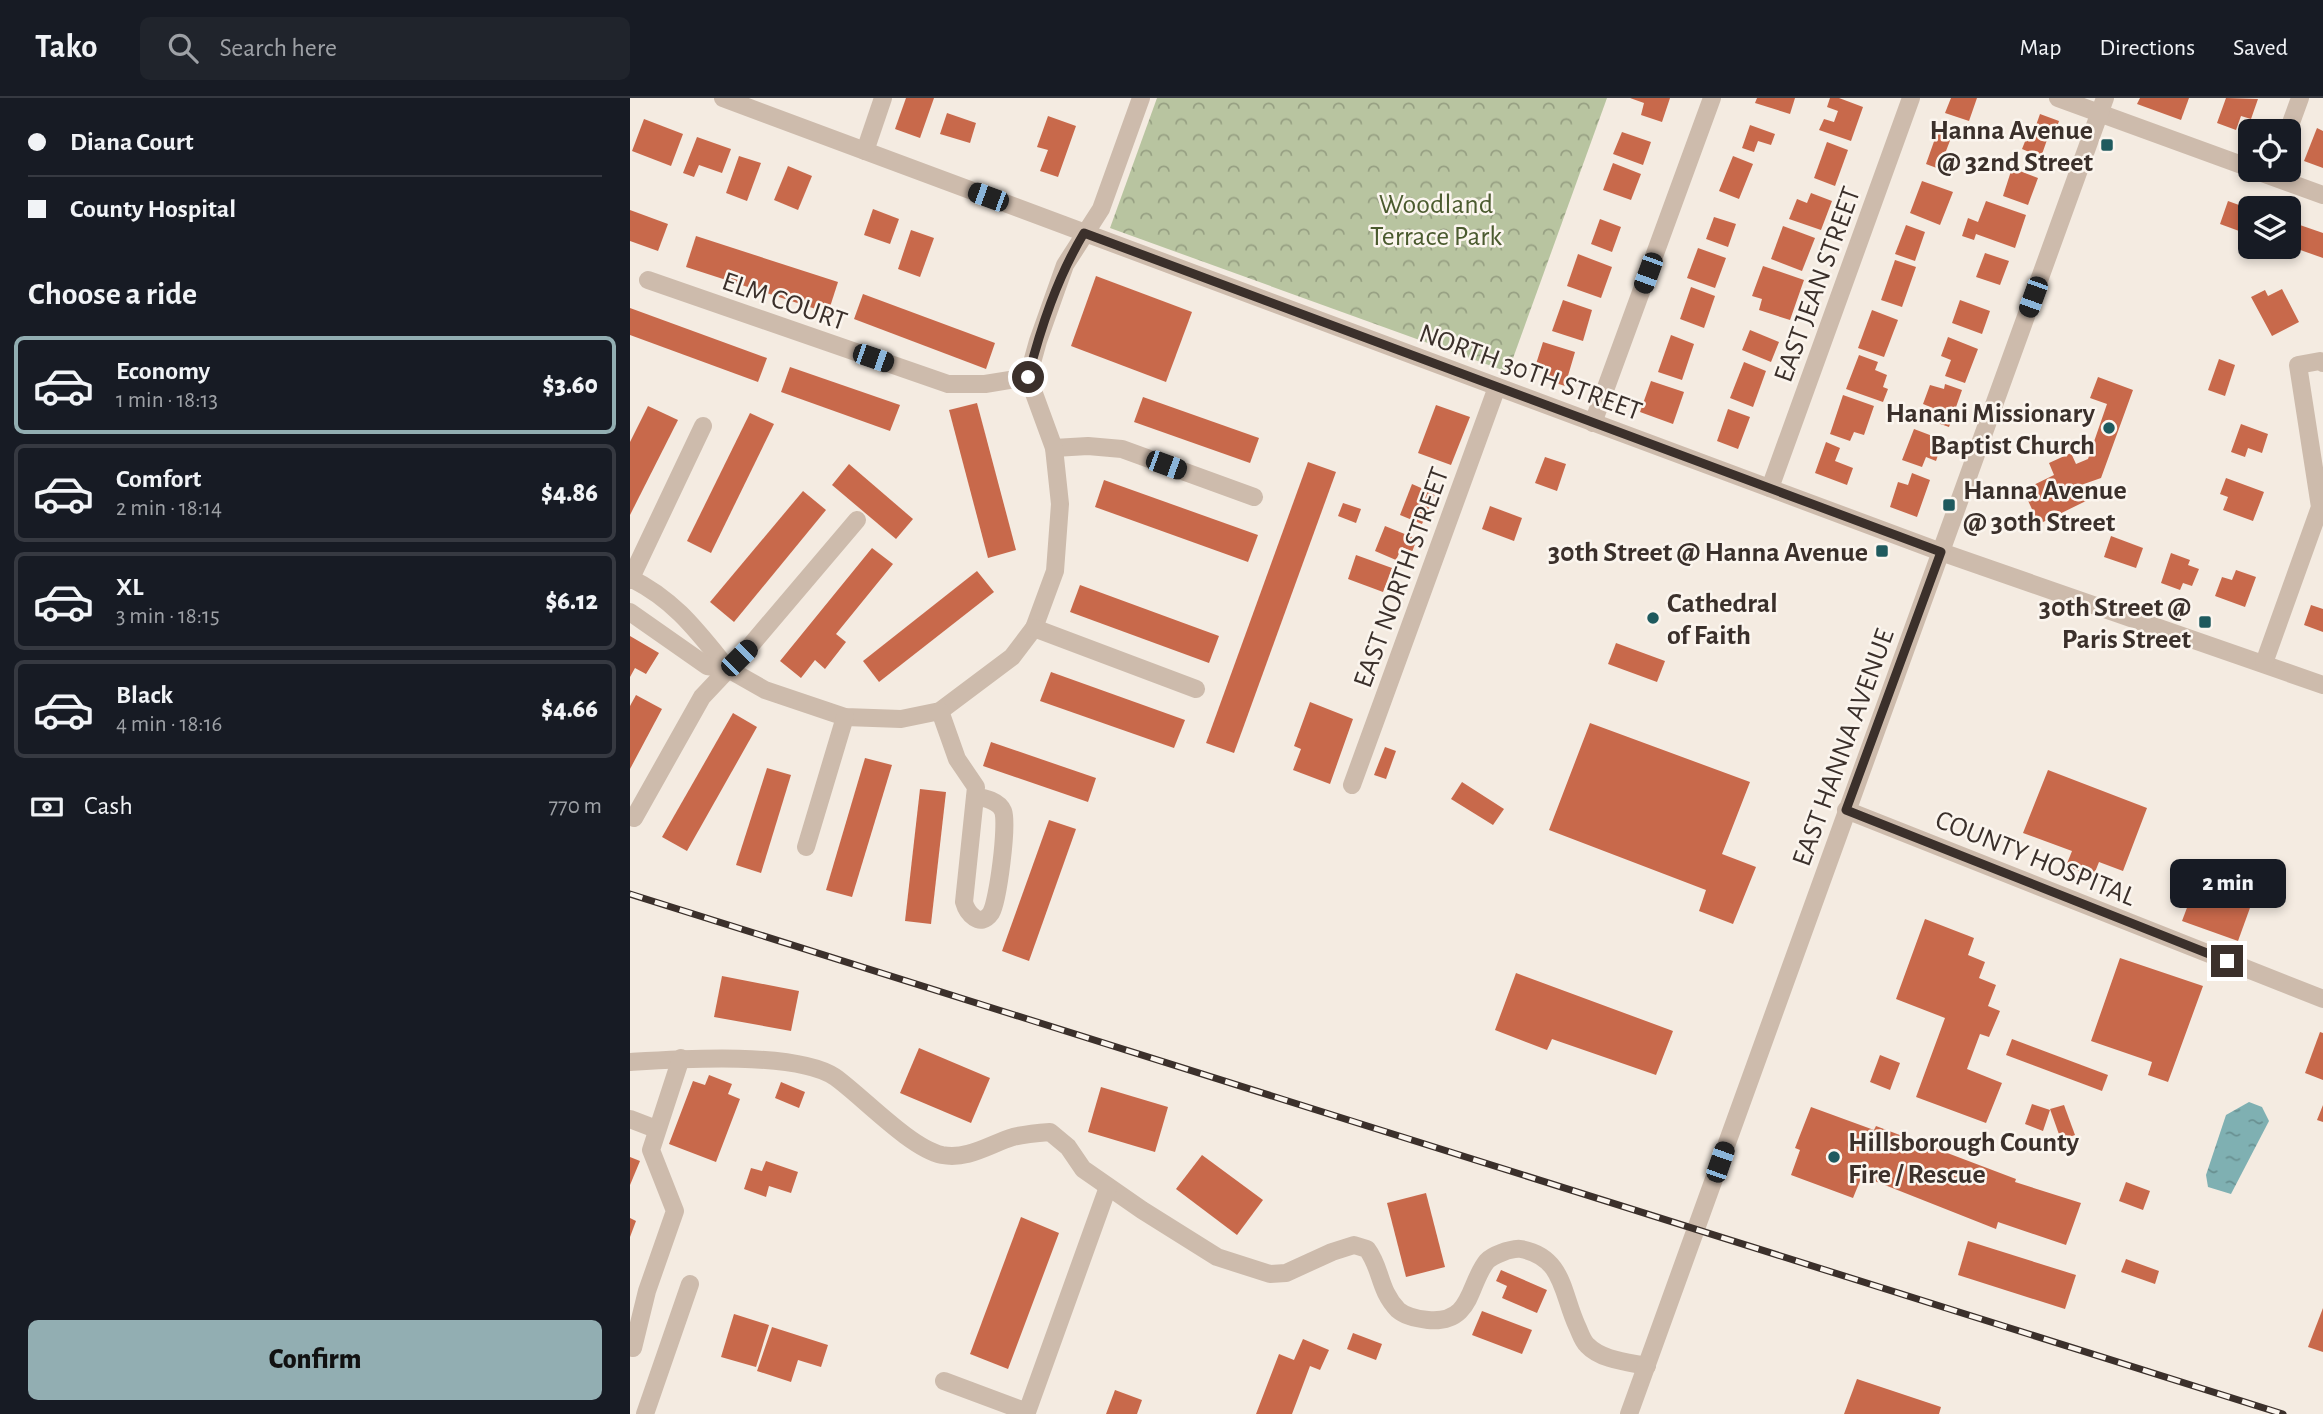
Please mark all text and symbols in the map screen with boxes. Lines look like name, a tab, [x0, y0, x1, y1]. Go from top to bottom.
search box	[140, 17, 630, 80]
icon: search	[164, 29, 202, 67]
text: Tako	[35, 31, 98, 64]
text: Search here	[220, 35, 337, 61]
text: Map	[2019, 36, 2061, 60]
text: Directions	[2099, 36, 2195, 60]
text: Saved	[2233, 36, 2288, 60]
place label: Hanna Avenue @ 32nd Street	[1929, 117, 2094, 177]
map controls	[2238, 119, 2301, 259]
button: locate	[2238, 119, 2301, 182]
text: Diana Court	[70, 129, 194, 155]
marker: Hanna Avenue @ 32nd Street	[2099, 137, 2115, 153]
car	[965, 180, 1012, 214]
street label: EAST JEAN STREET	[1770, 183, 1866, 386]
park label: Woodland Terrace Park	[1370, 191, 1502, 251]
text: County Hospital	[70, 196, 236, 222]
button: layers	[2238, 196, 2301, 259]
car	[1631, 250, 1666, 296]
street label: ELM COURT	[718, 268, 851, 336]
car	[2016, 274, 2051, 320]
text: Choose a ride	[28, 278, 197, 310]
street label: NORTH 30TH STREET	[1415, 320, 1646, 426]
car	[850, 341, 897, 375]
icon: car	[32, 354, 95, 417]
text: Economy	[116, 358, 210, 384]
route start	[1012, 361, 1044, 393]
text: $3.60	[543, 372, 598, 398]
text: 1 min · 18:13	[116, 389, 218, 412]
place label: Hanani Missionary Baptist Church	[1886, 400, 2095, 460]
marker: Hanani Missionary Baptist Church	[2101, 420, 2117, 436]
car	[1143, 448, 1190, 482]
icon: car	[32, 462, 95, 525]
street label: EAST NORTH STREET	[1349, 464, 1455, 691]
text: Comfort	[116, 466, 201, 492]
place label: Hanna Avenue @ 30th Street	[1963, 477, 2127, 537]
text: $4.86	[541, 480, 598, 506]
text: 2 min · 18:14	[116, 497, 222, 520]
marker: Hanna Avenue @ 30th Street	[1941, 497, 1957, 513]
place label: 30th Street @ Hanna Avenue	[1548, 539, 1868, 567]
marker: 30th Street @ Hanna Avenue	[1874, 543, 1890, 559]
icon: car	[32, 570, 95, 633]
text: XL	[116, 574, 143, 600]
text: $6.12	[545, 588, 598, 614]
place label: Cathedral of Faith	[1667, 590, 1778, 650]
place label: 30th Street @ Paris Street	[2039, 594, 2192, 654]
text: 3 min · 18:15	[116, 605, 220, 628]
marker: Cathedral of Faith	[1645, 610, 1661, 626]
marker: 30th Street @ Paris Street	[2197, 614, 2213, 630]
street label: EAST HANNA AVENUE	[1788, 625, 1900, 870]
car	[717, 636, 762, 680]
icon: car	[32, 678, 95, 741]
text: Black	[116, 682, 173, 708]
text: $4.66	[541, 696, 598, 722]
text: 4 min · 18:16	[116, 713, 222, 736]
icon: cash	[28, 788, 66, 826]
text: Cash	[84, 793, 133, 819]
text: 770 m	[548, 795, 602, 818]
street label: COUNTY HOSPITAL	[1931, 806, 2140, 912]
callout: 2 min	[2169, 860, 2285, 908]
text: 2 min	[2202, 872, 2254, 895]
route end	[2211, 945, 2243, 977]
place label: Hillsborough County Fire / Rescue	[1848, 1129, 2080, 1189]
car	[1704, 1139, 1737, 1185]
marker: Hillsborough County Fire / Rescue	[1826, 1149, 1842, 1165]
button: Confirm	[28, 1320, 602, 1400]

